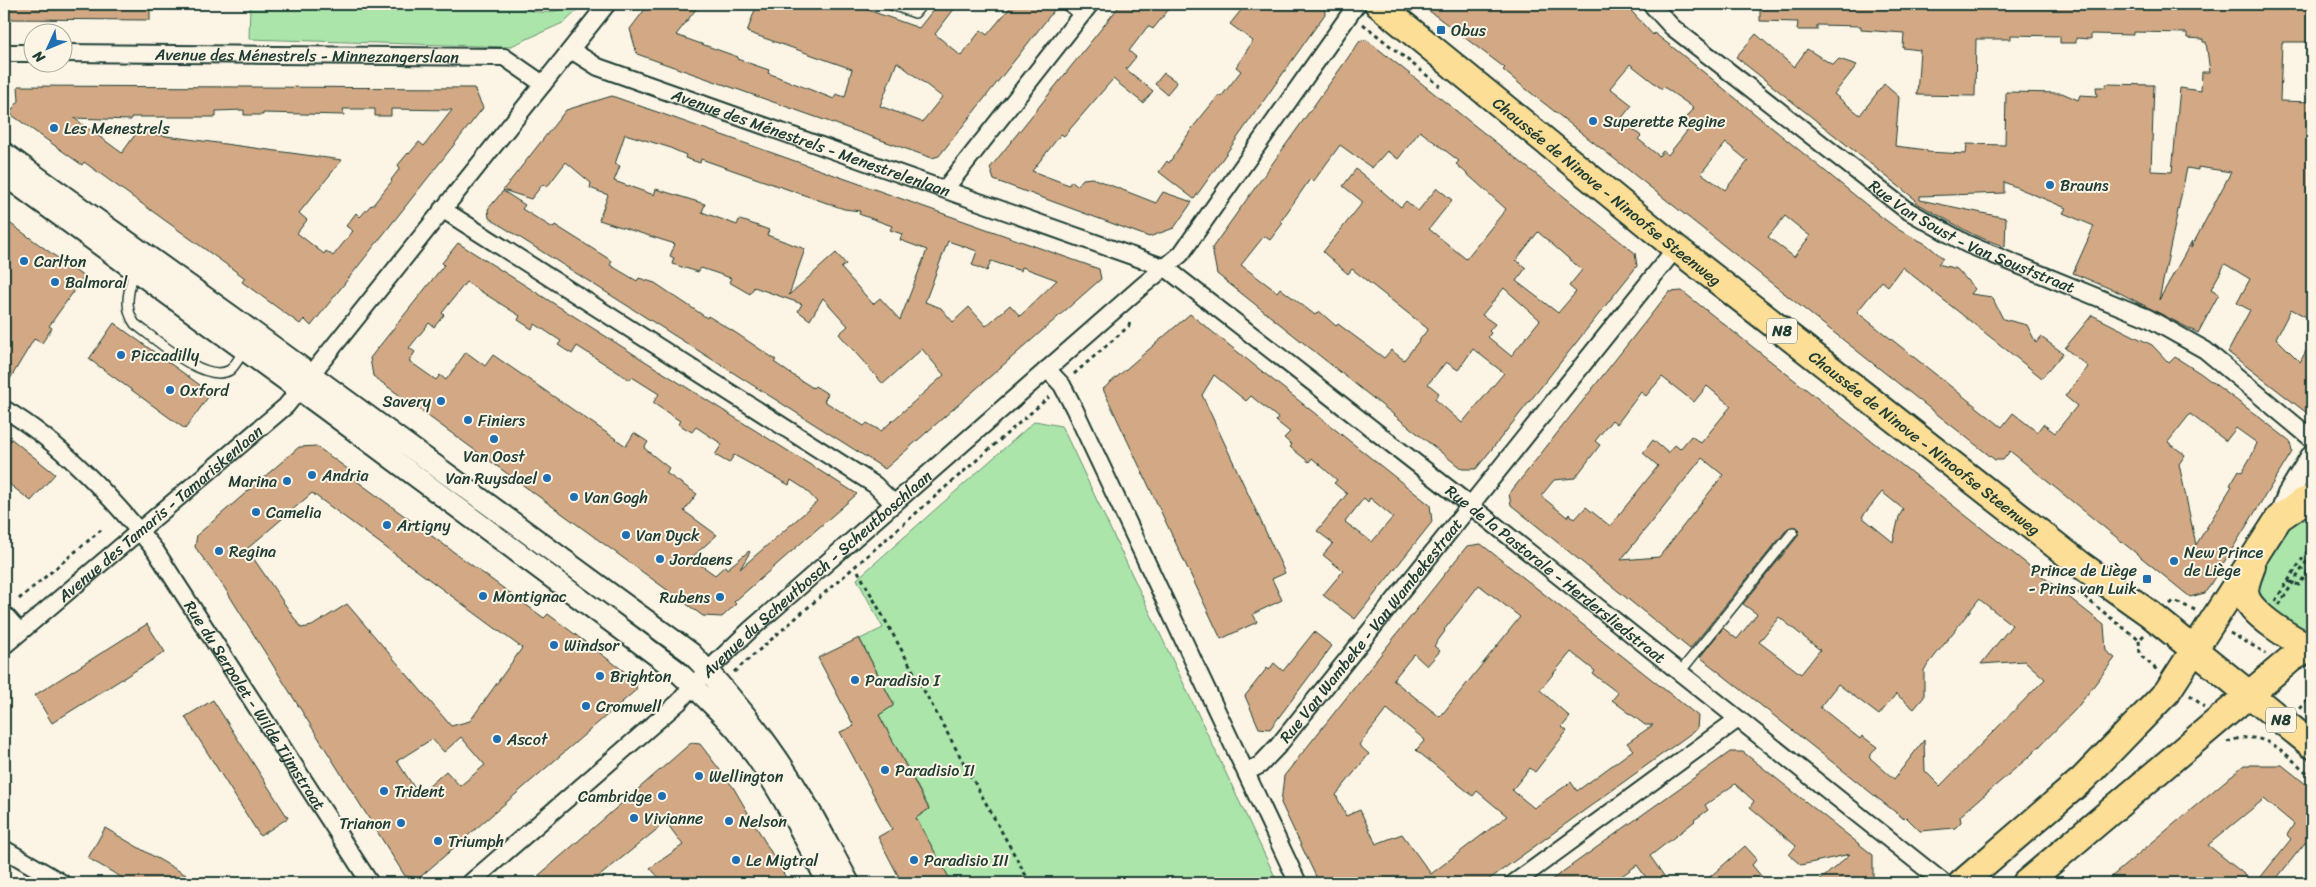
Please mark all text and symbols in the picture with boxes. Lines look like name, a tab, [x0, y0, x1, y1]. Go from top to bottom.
place label: Obus	[1451, 16, 1487, 45]
north arrow	[22, 22, 72, 72]
marker: Obus	[1435, 24, 1447, 36]
street label: Avenue des Ménestrels - Minnezangerslaan	[154, 39, 460, 71]
text: N	[26, 44, 52, 70]
street label: Avenue des Ménestrels - Menestrelenlaan	[667, 79, 955, 205]
street label: Chaussée de Ninove - Ninoofse Steenweg	[1486, 89, 1728, 293]
place label: Superette Regine	[1603, 107, 1725, 136]
place label: Les Menestrels	[64, 114, 170, 143]
marker: Superette Regine	[1587, 115, 1599, 127]
marker: Les Menestrels	[48, 122, 60, 134]
street label: Rue Van Soust - Van Souststraat	[1862, 171, 2080, 301]
place label: Brauns	[2060, 171, 2109, 200]
marker: Brauns	[2044, 179, 2056, 191]
place label: Carlton	[34, 247, 87, 276]
marker: Carlton	[18, 255, 30, 267]
place label: Balmoral	[65, 268, 128, 297]
marker: Balmoral	[49, 276, 61, 288]
road number: N8	[1767, 318, 1797, 344]
place label: Piccadilly	[131, 341, 200, 370]
street label: Chaussée de Ninove - Ninoofse Steenweg	[1802, 342, 2047, 543]
marker: Piccadilly	[115, 349, 127, 361]
place label: Oxford	[180, 376, 230, 405]
marker: Oxford	[164, 384, 176, 396]
place label: Savery	[383, 387, 432, 416]
marker: Savery	[435, 395, 447, 407]
place label: Finiers	[478, 406, 525, 435]
marker: Finiers	[462, 414, 474, 426]
street label: Avenue des Tamaris - Tamariskenlaan	[50, 417, 270, 610]
marker: Van Oost	[488, 433, 500, 445]
place label: Van Oost	[463, 442, 525, 471]
place label: Andria	[321, 461, 370, 490]
street label: Avenue du Scheutbosch - Scheutboschlaan	[694, 462, 939, 685]
place label: Van Ruysdael	[445, 464, 537, 493]
place label: Marina	[228, 467, 277, 496]
marker: Andria	[306, 469, 318, 481]
marker: Van Ruysdael	[541, 472, 553, 484]
marker: Marina	[281, 475, 293, 487]
street label: Rue de la Pastorale - Herdersliedstraat	[1439, 477, 1673, 671]
place label: Van Gogh	[584, 483, 648, 512]
marker: Van Gogh	[568, 491, 580, 503]
place label: Camelia	[266, 498, 322, 527]
marker: Camelia	[250, 506, 262, 518]
place label: Artigny	[396, 511, 451, 540]
street label: Rue Van Wambeke - Van Wambekestraat	[1271, 511, 1470, 749]
marker: Artigny	[381, 519, 393, 531]
place label: Van Dyck	[636, 521, 700, 550]
marker: Van Dyck	[620, 529, 632, 541]
place label: Regina	[229, 537, 276, 566]
place label: New Prince de Liège	[2184, 538, 2264, 585]
marker: Regina	[213, 545, 225, 557]
place label: Jordaens	[669, 545, 733, 574]
marker: Jordaens	[654, 553, 666, 565]
marker: New Prince de Liège	[2168, 555, 2180, 567]
place label: Prince de Liège - Prins van Luik	[2028, 556, 2137, 603]
marker: Prince de Liège - Prins van Luik	[2141, 573, 2153, 585]
place label: Montignac	[493, 582, 567, 611]
place label: Rubens	[660, 583, 710, 612]
marker: Montignac	[477, 590, 489, 602]
marker: Rubens	[714, 591, 726, 603]
street label: Rue du Serpolet - Wilde Tijmstraat	[176, 594, 334, 816]
place label: Windsor	[564, 631, 620, 660]
marker: Windsor	[548, 639, 560, 651]
place label: Brighton	[610, 662, 672, 691]
place label: Paradisio I	[865, 666, 941, 695]
marker: Brighton	[594, 670, 606, 682]
marker: Paradisio I	[849, 674, 861, 686]
place label: Cromwell	[596, 692, 662, 721]
marker: Cromwell	[580, 700, 592, 712]
road number: N8	[2266, 708, 2296, 732]
place label: Ascot	[506, 725, 548, 754]
marker: Ascot	[491, 733, 503, 745]
place label: Paradisio II	[895, 756, 975, 785]
place label: Wellington	[709, 762, 784, 791]
marker: Paradisio II	[879, 764, 891, 776]
marker: Wellington	[693, 770, 705, 782]
place label: Trident	[394, 777, 445, 806]
place label: Cambridge	[578, 782, 652, 811]
marker: Trident	[378, 785, 390, 797]
marker: Cambridge	[656, 790, 668, 802]
place label: Vivianne	[644, 804, 703, 833]
place label: Nelson	[739, 807, 787, 836]
place label: Trianon	[339, 809, 391, 838]
marker: Vivianne	[628, 812, 640, 824]
marker: Nelson	[723, 815, 735, 827]
marker: Trianon	[395, 817, 407, 829]
place label: Triumph	[448, 827, 504, 856]
marker: Triumph	[432, 835, 444, 847]
place label: Le Migtral	[746, 846, 819, 875]
place label: Paradisio III	[924, 846, 1009, 875]
marker: Le Migtral	[730, 854, 742, 866]
marker: Paradisio III	[908, 854, 920, 866]

